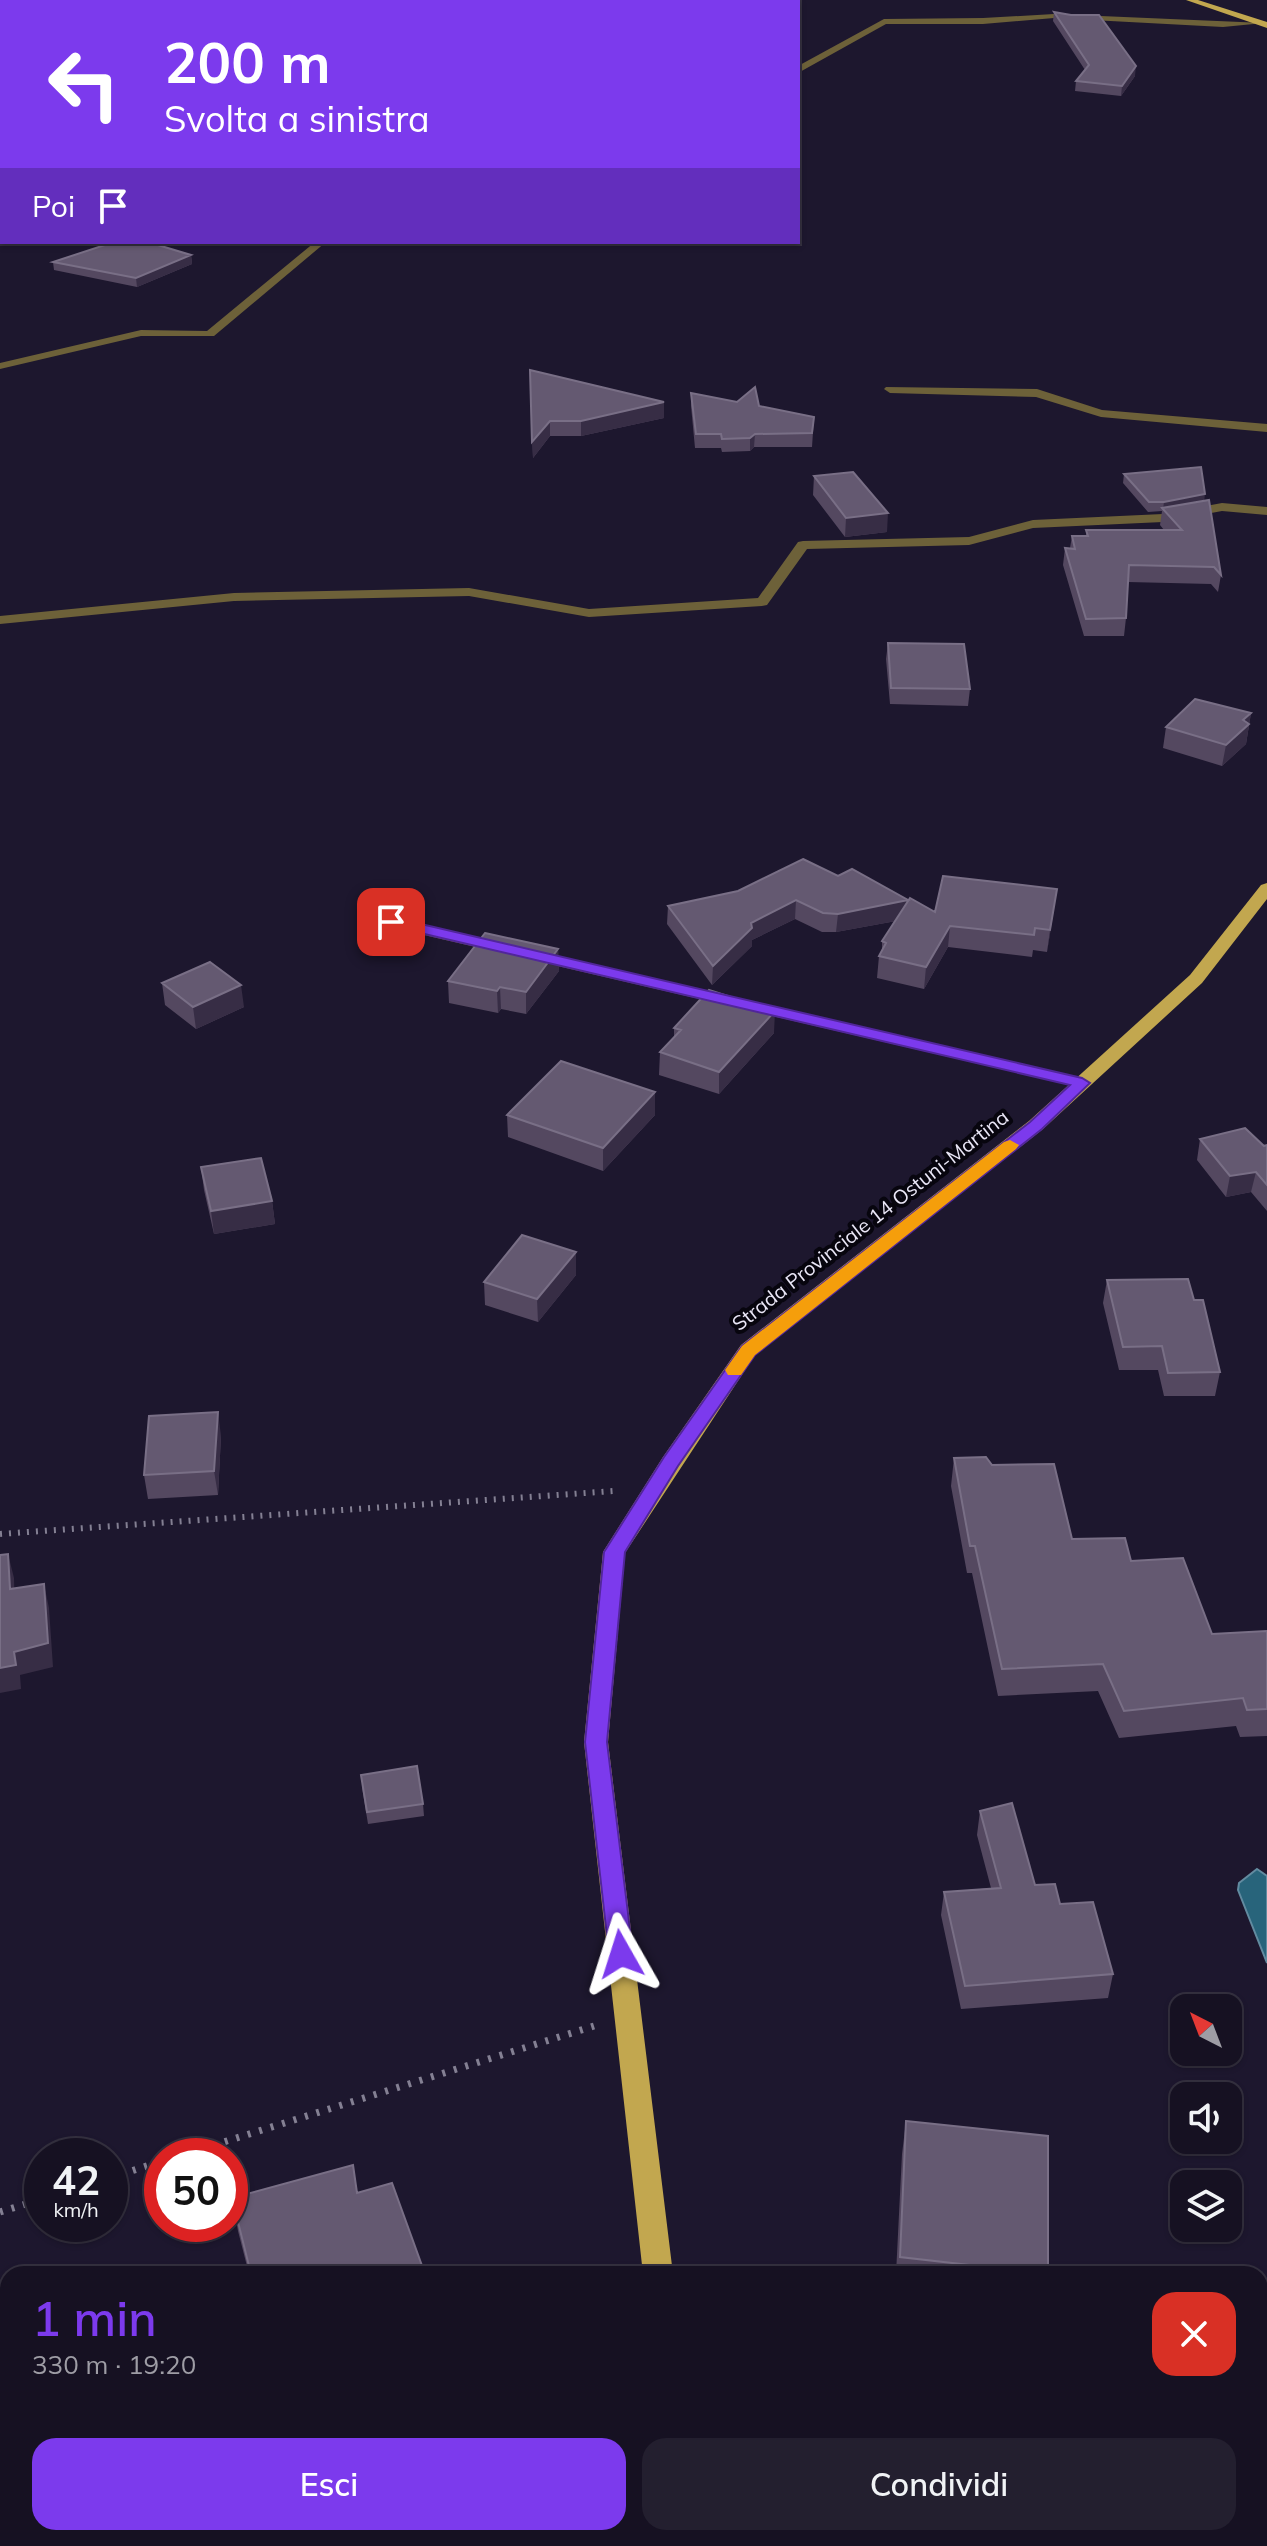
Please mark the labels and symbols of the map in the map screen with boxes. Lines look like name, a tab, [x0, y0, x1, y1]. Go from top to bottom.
pin	[357, 888, 425, 956]
street label: Strada Provinciale 14 Ostuni-Martina	[727, 1104, 1013, 1336]
position arrow	[579, 1912, 663, 1996]
north arrow	[1170, 1994, 1242, 2066]
speed limit sign: 50	[144, 2138, 248, 2242]

